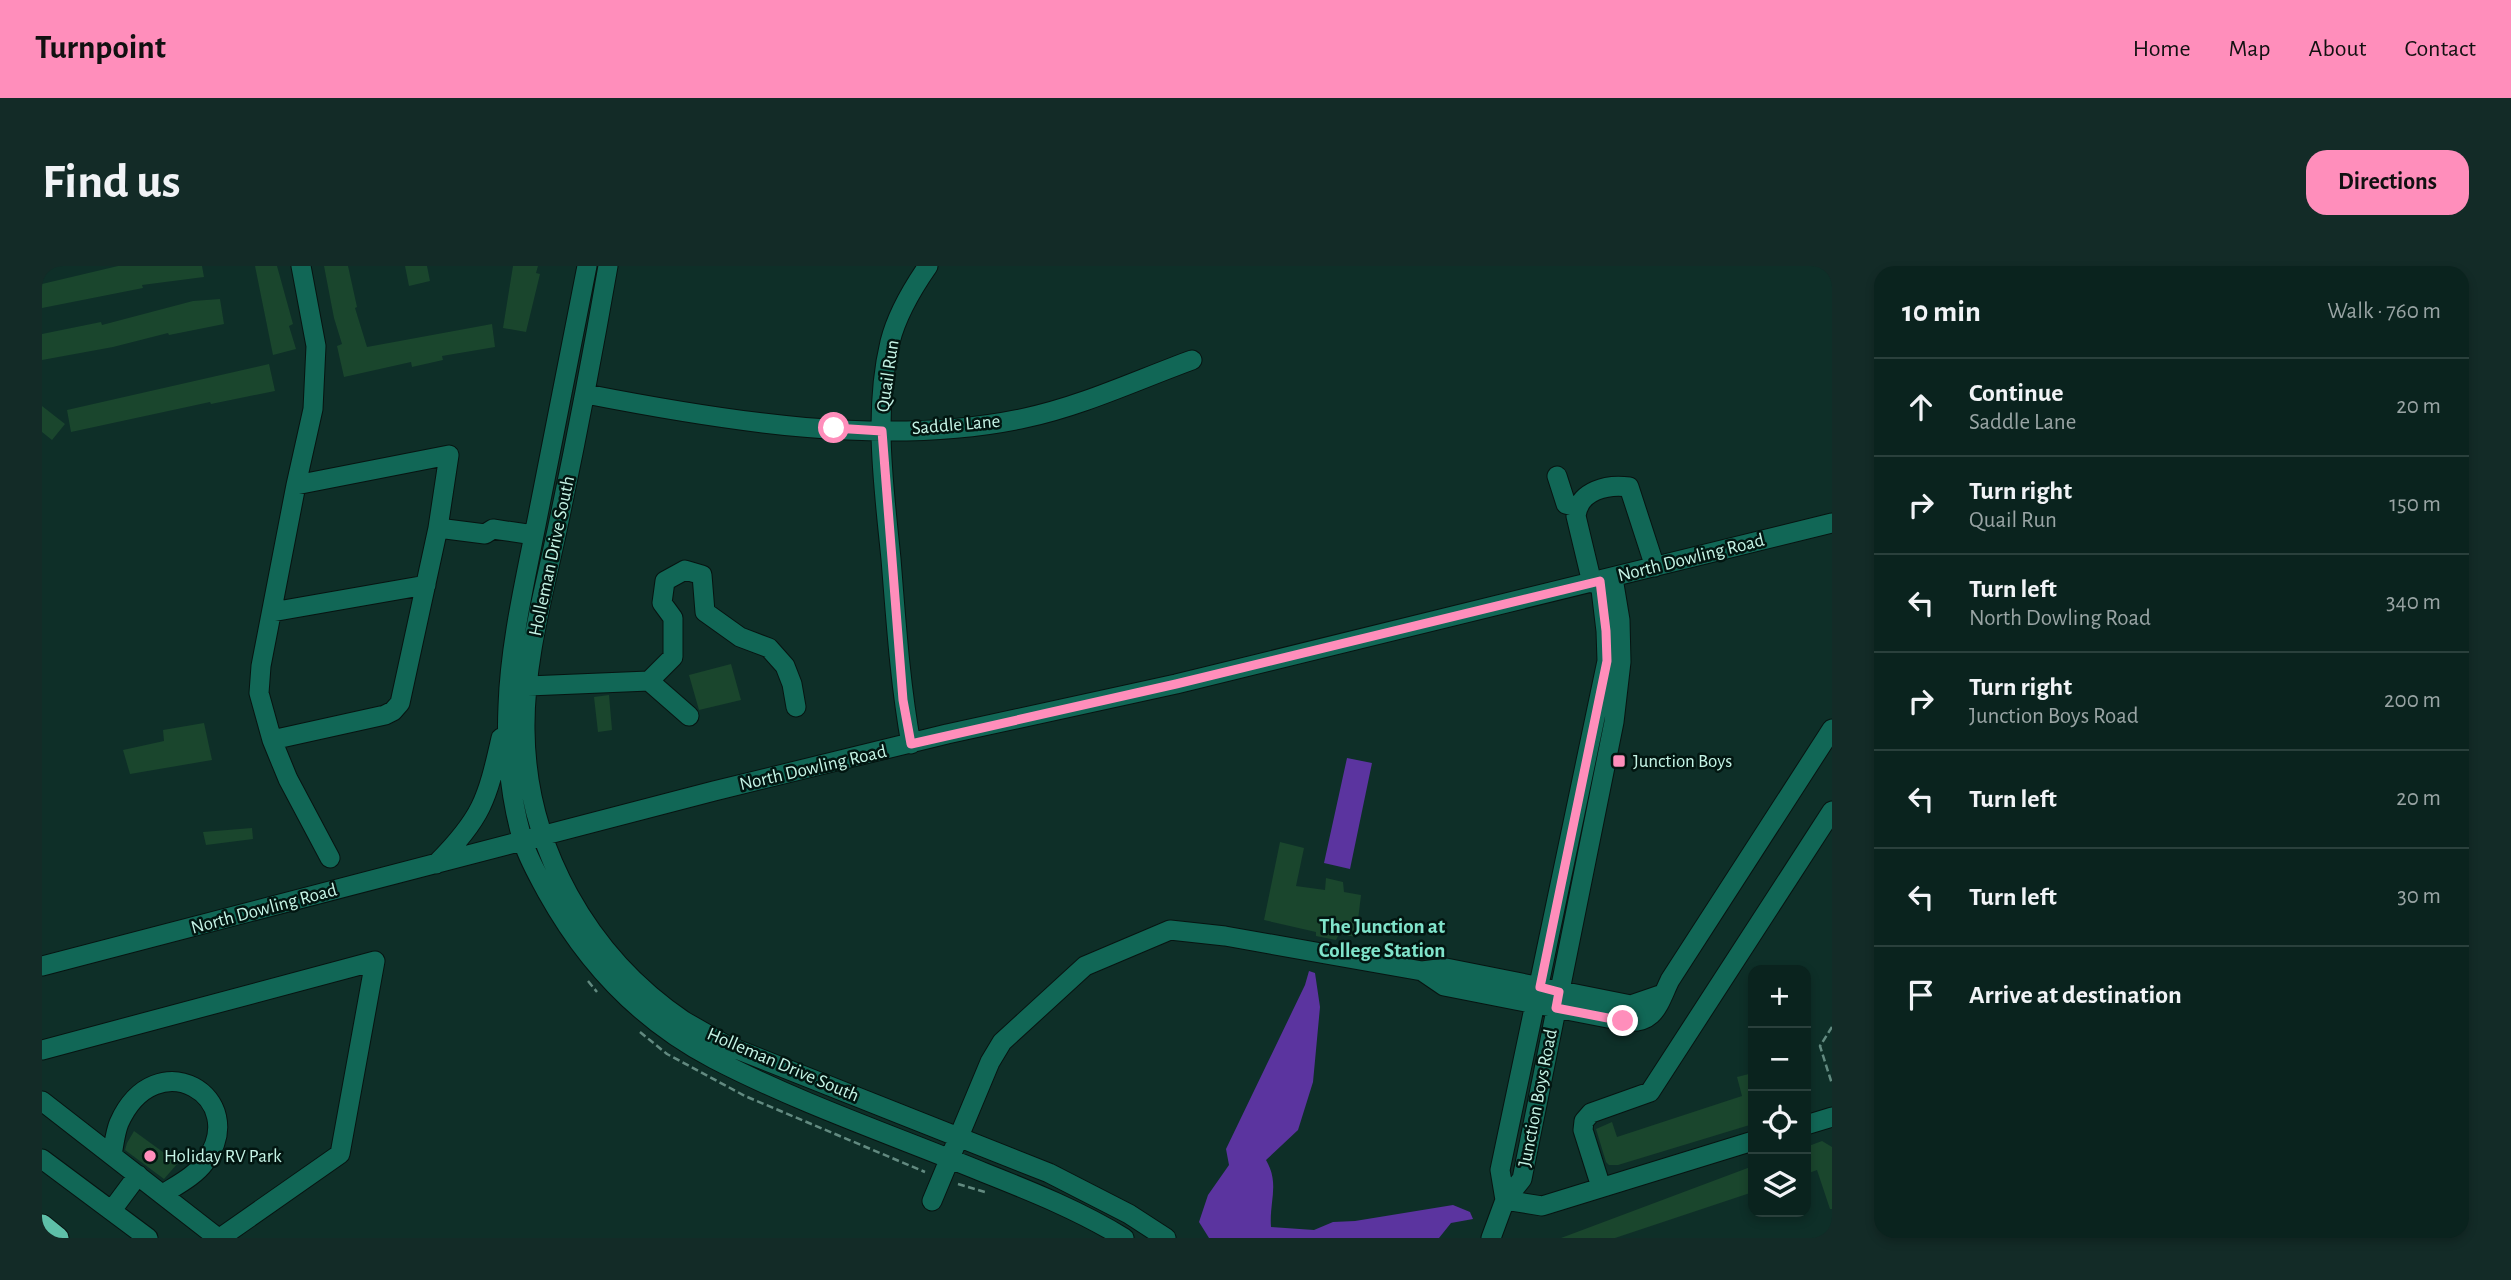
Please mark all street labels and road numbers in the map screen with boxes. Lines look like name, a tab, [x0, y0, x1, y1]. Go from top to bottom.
street label: Quail Run	[874, 339, 902, 413]
street label: Saddle Lane	[911, 412, 1001, 438]
street label: Holleman Drive South	[526, 474, 578, 638]
street label: North Dowling Road	[1616, 531, 1766, 585]
street label: North Dowling Road	[738, 742, 889, 794]
street label: North Dowling Road	[189, 880, 339, 938]
street label: Holleman Drive South	[704, 1024, 862, 1106]
street label: Junction Boys Road	[1515, 1027, 1561, 1169]

